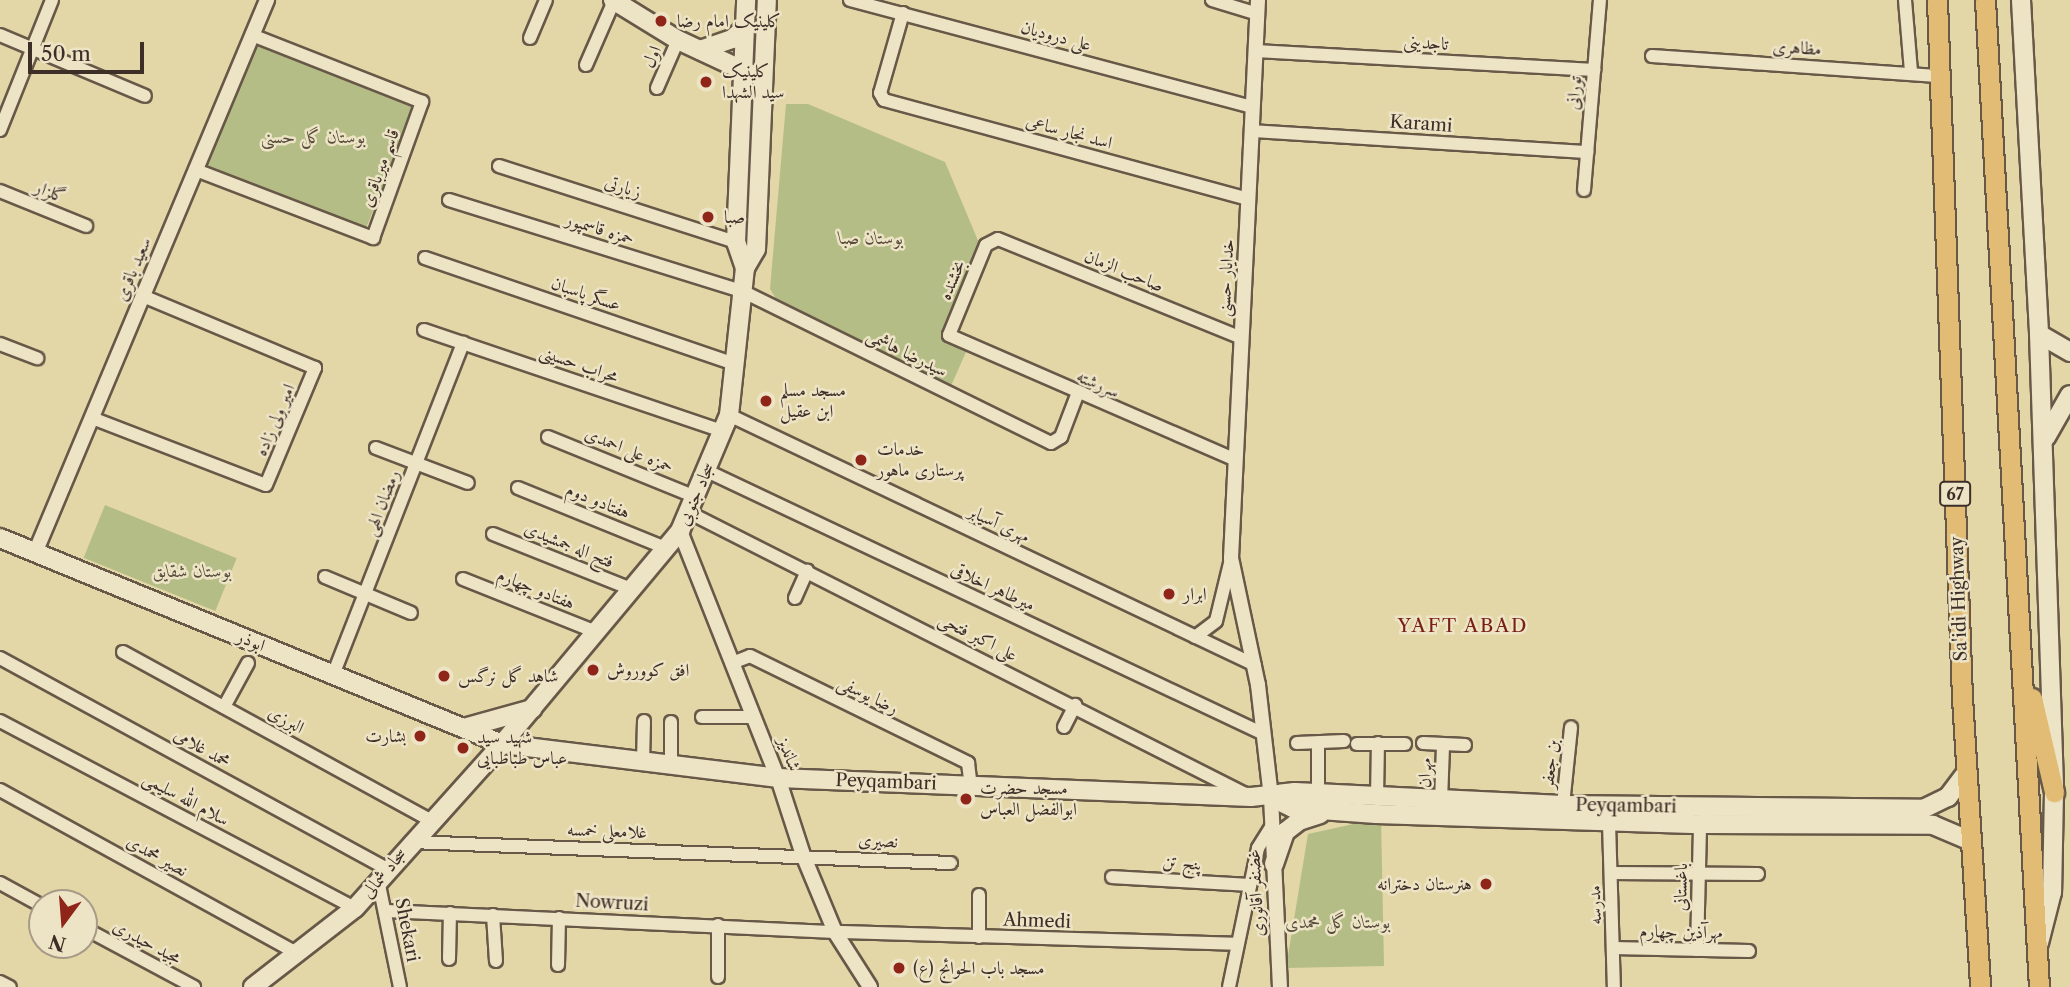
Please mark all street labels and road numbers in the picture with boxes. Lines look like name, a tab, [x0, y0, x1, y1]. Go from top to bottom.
street label: علی درودیان	[1018, 16, 1094, 56]
street label: تاجدینی	[1403, 31, 1449, 55]
street label: مظاهری	[1772, 36, 1822, 60]
street label: اول	[638, 43, 666, 71]
street label: تورانی	[1562, 75, 1586, 111]
street label: اسد نجار ساعی	[1023, 110, 1115, 154]
street label: Karami	[1389, 111, 1453, 137]
street label: قاسم میرباقری	[356, 126, 404, 210]
street label: زیارتی	[602, 171, 644, 203]
street label: گلزار	[31, 176, 69, 208]
street label: حمزه قاسمپور	[563, 208, 637, 250]
street label: سعید باقری	[110, 234, 156, 304]
street label: خدایار حسنی	[1213, 239, 1239, 317]
street label: صاحب الزمان	[1081, 245, 1167, 297]
street label: بخشنده	[934, 257, 970, 303]
street label: عسگر پاسبان	[548, 272, 624, 316]
street label: سیدرضا هاشمی	[863, 324, 951, 382]
street label: محراب حسینی	[537, 340, 621, 388]
street label: سررشته	[1073, 365, 1123, 403]
street label: امیر ولی زاده	[250, 381, 300, 459]
street label: حمزه علی احمدی	[581, 422, 677, 478]
street label: سجاد جنوبی	[673, 459, 719, 529]
street label: رمضان الهی	[360, 467, 404, 539]
street label: هفتادو دوم	[563, 478, 633, 524]
road number: 67	[1938, 481, 1972, 506]
street label: مهری آسیابر	[965, 500, 1033, 548]
street label: فتح اله جمشیدی	[521, 517, 617, 573]
street label: Sa'idi Highway	[1946, 536, 1972, 662]
street label: میرطاهر اخلاقی	[947, 558, 1039, 616]
street label: هفتادو چهارم	[494, 564, 578, 614]
street label: علی اکبر فتحی	[935, 608, 1021, 666]
street label: ابوذر	[234, 626, 268, 656]
street label: رضا یوسفی	[834, 671, 902, 719]
street label: البرزی	[264, 701, 308, 739]
street label: محمد غلامی	[170, 724, 234, 772]
street label: شاندیز	[773, 734, 805, 774]
street label: بن جعفر	[1537, 738, 1563, 790]
street label: مهران	[1414, 758, 1436, 788]
street label: سلام الله سلیمی	[139, 767, 233, 831]
street label: Peyqambari	[835, 769, 937, 795]
street label: Peyqambari	[1575, 794, 1677, 818]
street label: غلامعلی خمسه	[567, 819, 647, 843]
street label: نصیری	[857, 829, 899, 853]
street label: نصیر محمدی	[123, 830, 191, 882]
street label: سجاد شمالی	[357, 843, 411, 903]
street label: غضنفر آقانوری	[1243, 849, 1269, 937]
street label: پنج تن	[1162, 851, 1202, 875]
street label: باغستانی	[1670, 863, 1692, 911]
street label: مدرسه	[1584, 885, 1606, 925]
street label: Nowruzi	[575, 890, 649, 916]
street label: Shekari	[390, 896, 424, 964]
street label: Ahmedi	[1003, 909, 1071, 933]
street label: مجید حیدری	[109, 915, 185, 969]
street label: مهرآذین چهارم	[1639, 920, 1723, 944]

